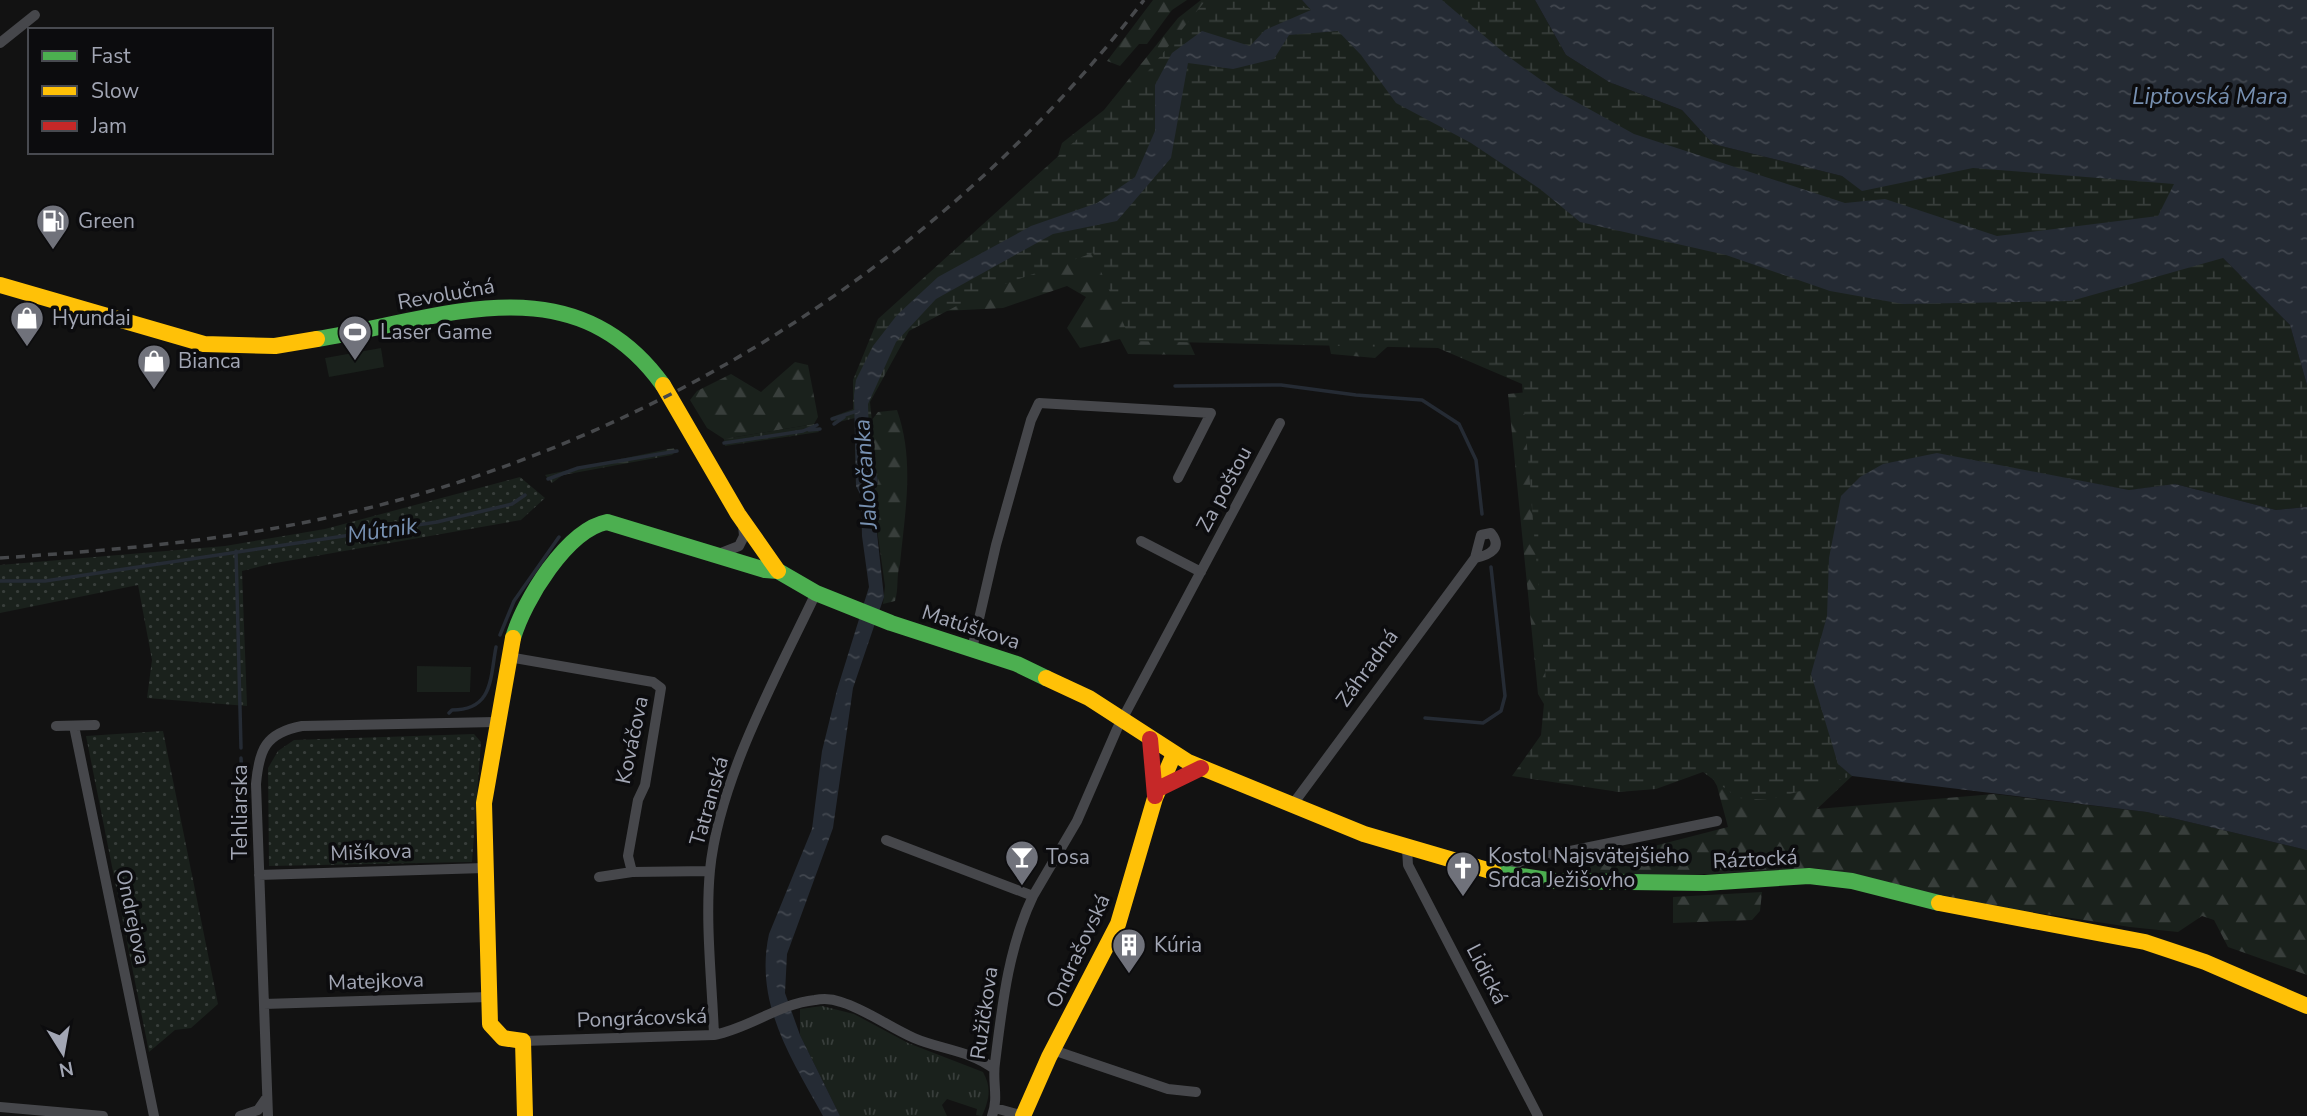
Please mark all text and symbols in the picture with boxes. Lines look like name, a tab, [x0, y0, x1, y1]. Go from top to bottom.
legend	[28, 28, 273, 154]
text: Fast	[91, 42, 131, 70]
text: Slow	[91, 77, 140, 105]
water label: Liptovská Mara	[2132, 81, 2288, 112]
text: Jam	[90, 112, 127, 140]
fuel station icon: Green	[34, 202, 72, 251]
place label: Green	[78, 207, 135, 235]
street label: Revolučná	[395, 272, 497, 316]
shop icon: Hyundai	[8, 299, 46, 348]
place label: Hyundai	[52, 304, 131, 332]
sports icon: Laser Game	[336, 313, 374, 362]
place label: Laser Game	[380, 318, 492, 346]
shop icon: Bianca	[135, 342, 173, 391]
place label: Bianca	[178, 347, 241, 375]
water label: Jalovčanka	[846, 418, 885, 531]
street label: Za poštou	[1190, 441, 1258, 537]
water label: Mútnik	[345, 510, 420, 551]
street label: Matúškova	[918, 598, 1024, 656]
street label: Záhradná	[1329, 624, 1405, 712]
street label: Kováčova	[609, 694, 655, 786]
street label: Tatranská	[683, 753, 735, 849]
street label: Tehliarska	[226, 764, 254, 860]
street label: Mišíkova	[330, 837, 412, 867]
bar icon: Tosa	[1003, 838, 1041, 887]
place label: Kostol Najsvätejšieho Srdca Ježišovho	[1488, 842, 1689, 894]
place label: Tosa	[1046, 843, 1090, 871]
street label: Ráztocká	[1712, 843, 1798, 875]
church icon: Kostol Najsvätejšieho Srdca Ježišovho	[1444, 849, 1482, 898]
street label: Ondrejova	[109, 867, 157, 967]
street label: Ondrašovská	[1039, 889, 1117, 1013]
building icon: Kúria	[1110, 926, 1148, 975]
place label: Kúria	[1154, 931, 1202, 959]
street label: Lidická	[1460, 939, 1514, 1009]
street label: Matejkova	[328, 965, 424, 997]
street label: Ružičkova	[964, 965, 1004, 1061]
street label: Pongrácovská	[576, 1002, 708, 1034]
north arrow	[28, 1018, 98, 1088]
text: N	[57, 1055, 76, 1083]

